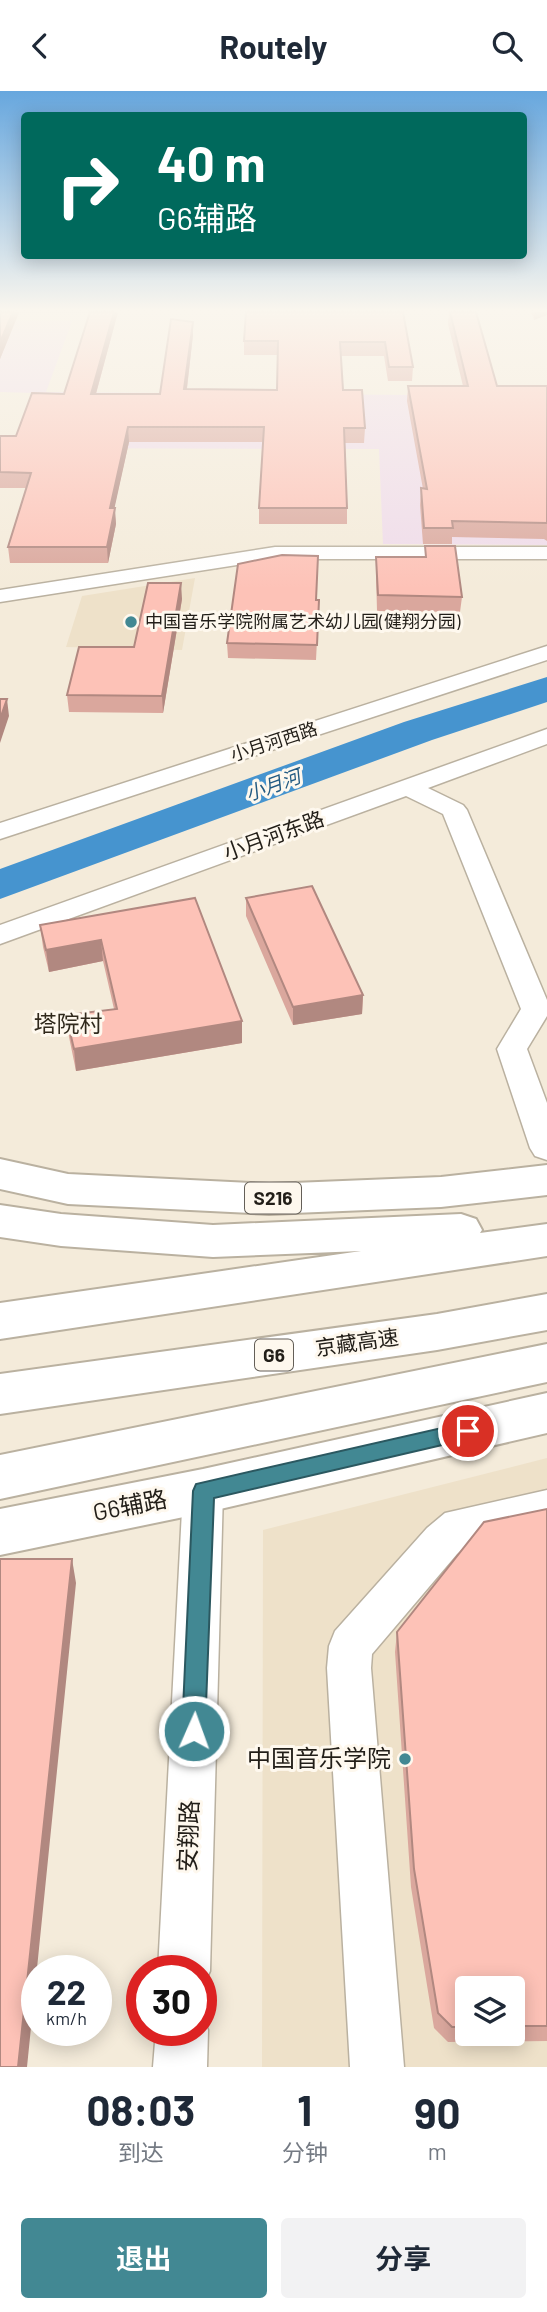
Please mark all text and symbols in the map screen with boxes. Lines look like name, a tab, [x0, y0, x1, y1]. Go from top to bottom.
icon: back	[21, 27, 59, 65]
text: Routely	[219, 27, 328, 65]
icon: search	[488, 27, 526, 65]
text: 40 m	[157, 133, 265, 192]
icon: right	[42, 140, 133, 231]
text: G6辅路	[157, 198, 257, 236]
place label: 中国音乐学院附属艺术幼儿园(健翔分园)	[145, 610, 461, 632]
marker: 中国音乐学院附属艺术幼儿园(健翔分园)	[123, 614, 139, 630]
street label: 小月河西路	[227, 717, 320, 765]
water label: 小月河	[242, 763, 307, 805]
street label: 小月河东路	[220, 805, 327, 864]
district label: 塔院村	[34, 1009, 103, 1037]
road number: S216	[245, 1183, 301, 1213]
street label: 京藏高速	[313, 1323, 400, 1360]
road number: G6	[255, 1339, 293, 1371]
pin	[438, 1401, 498, 1461]
icon: arrive	[449, 1412, 487, 1450]
street label: G6辅路	[90, 1483, 169, 1526]
position arrow	[157, 1694, 231, 1768]
place label: 中国音乐学院	[247, 1743, 391, 1772]
marker: 中国音乐学院	[397, 1751, 413, 1767]
street label: 安翔路	[172, 1799, 203, 1872]
speed limit sign: 30	[126, 1955, 217, 2046]
text: 22	[47, 1970, 86, 2012]
map controls	[455, 1976, 525, 2046]
button: layers	[455, 1976, 525, 2046]
text: km/h	[46, 2007, 87, 2029]
text: 08:03	[87, 2084, 195, 2134]
text: 1	[297, 2084, 312, 2134]
text: 90	[414, 2087, 460, 2137]
text: m	[428, 2137, 447, 2165]
text: 到达	[118, 2138, 164, 2166]
text: 分钟	[282, 2138, 328, 2166]
button: 退出	[21, 2218, 267, 2298]
button: 分享	[281, 2218, 526, 2298]

